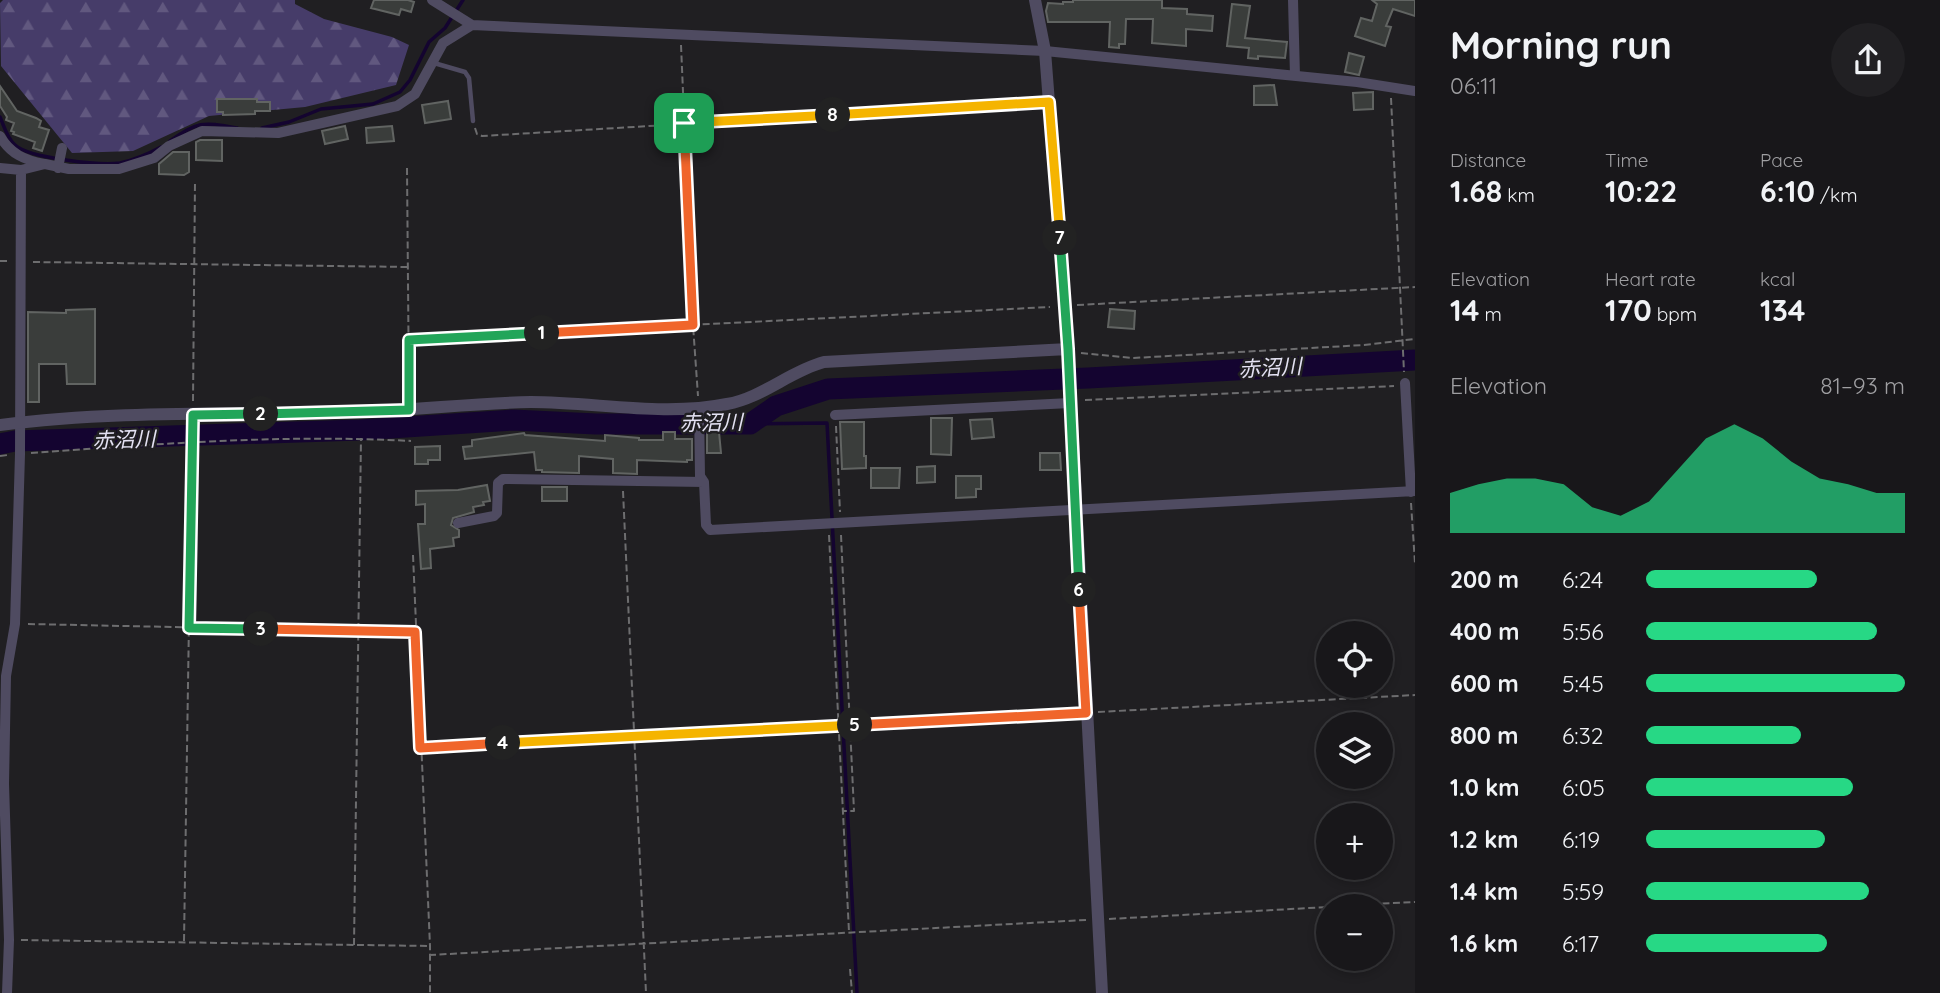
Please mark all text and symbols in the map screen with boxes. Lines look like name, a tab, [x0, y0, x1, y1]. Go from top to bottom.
text: Morning run	[1450, 21, 1672, 69]
button: share	[1831, 23, 1905, 97]
text: 06:11	[1450, 71, 1497, 100]
pin	[654, 93, 714, 153]
pin: 8	[816, 97, 850, 132]
text: 8	[827, 102, 838, 126]
icon: arrive	[665, 104, 703, 142]
text: Distance	[1450, 148, 1526, 172]
text: Time	[1605, 148, 1649, 172]
text: Pace	[1760, 148, 1803, 172]
text: 1.68	[1450, 172, 1502, 210]
text: 10:22	[1605, 172, 1677, 210]
text: 6:10	[1760, 172, 1815, 210]
text: km	[1502, 183, 1535, 207]
text: /km	[1815, 183, 1857, 207]
pin: 7	[1042, 220, 1078, 256]
text: 7	[1054, 225, 1065, 249]
text: Elevation	[1450, 267, 1530, 291]
text: Heart rate	[1605, 267, 1696, 291]
text: kcal	[1760, 267, 1795, 291]
text: 14	[1450, 291, 1479, 329]
text: 170	[1605, 291, 1652, 329]
text: 134	[1760, 291, 1805, 329]
text: m	[1479, 302, 1502, 326]
text: bpm	[1652, 302, 1697, 326]
pin: 1	[524, 316, 560, 350]
text: 1	[538, 320, 545, 344]
water label: 赤沼川	[1238, 352, 1304, 382]
text: Elevation	[1450, 371, 1547, 400]
text: 81–93 m	[1820, 371, 1905, 400]
pin: 2	[244, 396, 278, 432]
text: 2	[255, 401, 266, 425]
water label: 赤沼川	[679, 408, 745, 436]
water label: 赤沼川	[92, 425, 158, 453]
text: 200 m	[1450, 565, 1519, 594]
text: 6:24	[1562, 565, 1603, 594]
pin: 6	[1062, 572, 1096, 608]
text: 6	[1073, 577, 1084, 601]
pin: 3	[244, 612, 278, 646]
text: 3	[255, 616, 266, 640]
text: 400 m	[1450, 617, 1519, 646]
text: 5:56	[1562, 617, 1604, 646]
map controls	[1316, 621, 1393, 971]
button: locate	[1316, 621, 1393, 698]
text: 600 m	[1450, 669, 1519, 698]
text: 5:45	[1562, 669, 1604, 698]
pin: 5	[838, 708, 872, 742]
text: 5	[849, 712, 860, 736]
button: layers	[1316, 712, 1393, 789]
text: 800 m	[1450, 721, 1519, 750]
text: 6:32	[1562, 721, 1603, 750]
pin: 4	[486, 726, 520, 760]
text: 4	[497, 730, 508, 754]
text: 1.0 km	[1450, 773, 1520, 802]
text: 6:05	[1562, 773, 1605, 802]
button: +	[1316, 803, 1393, 880]
text: 1.2 km	[1450, 825, 1519, 854]
text: 6:19	[1562, 825, 1600, 854]
text: 1.4 km	[1450, 877, 1518, 906]
text: 5:59	[1562, 877, 1604, 906]
button: −	[1316, 894, 1393, 971]
text: 1.6 km	[1450, 929, 1518, 958]
text: 6:17	[1562, 929, 1599, 958]

